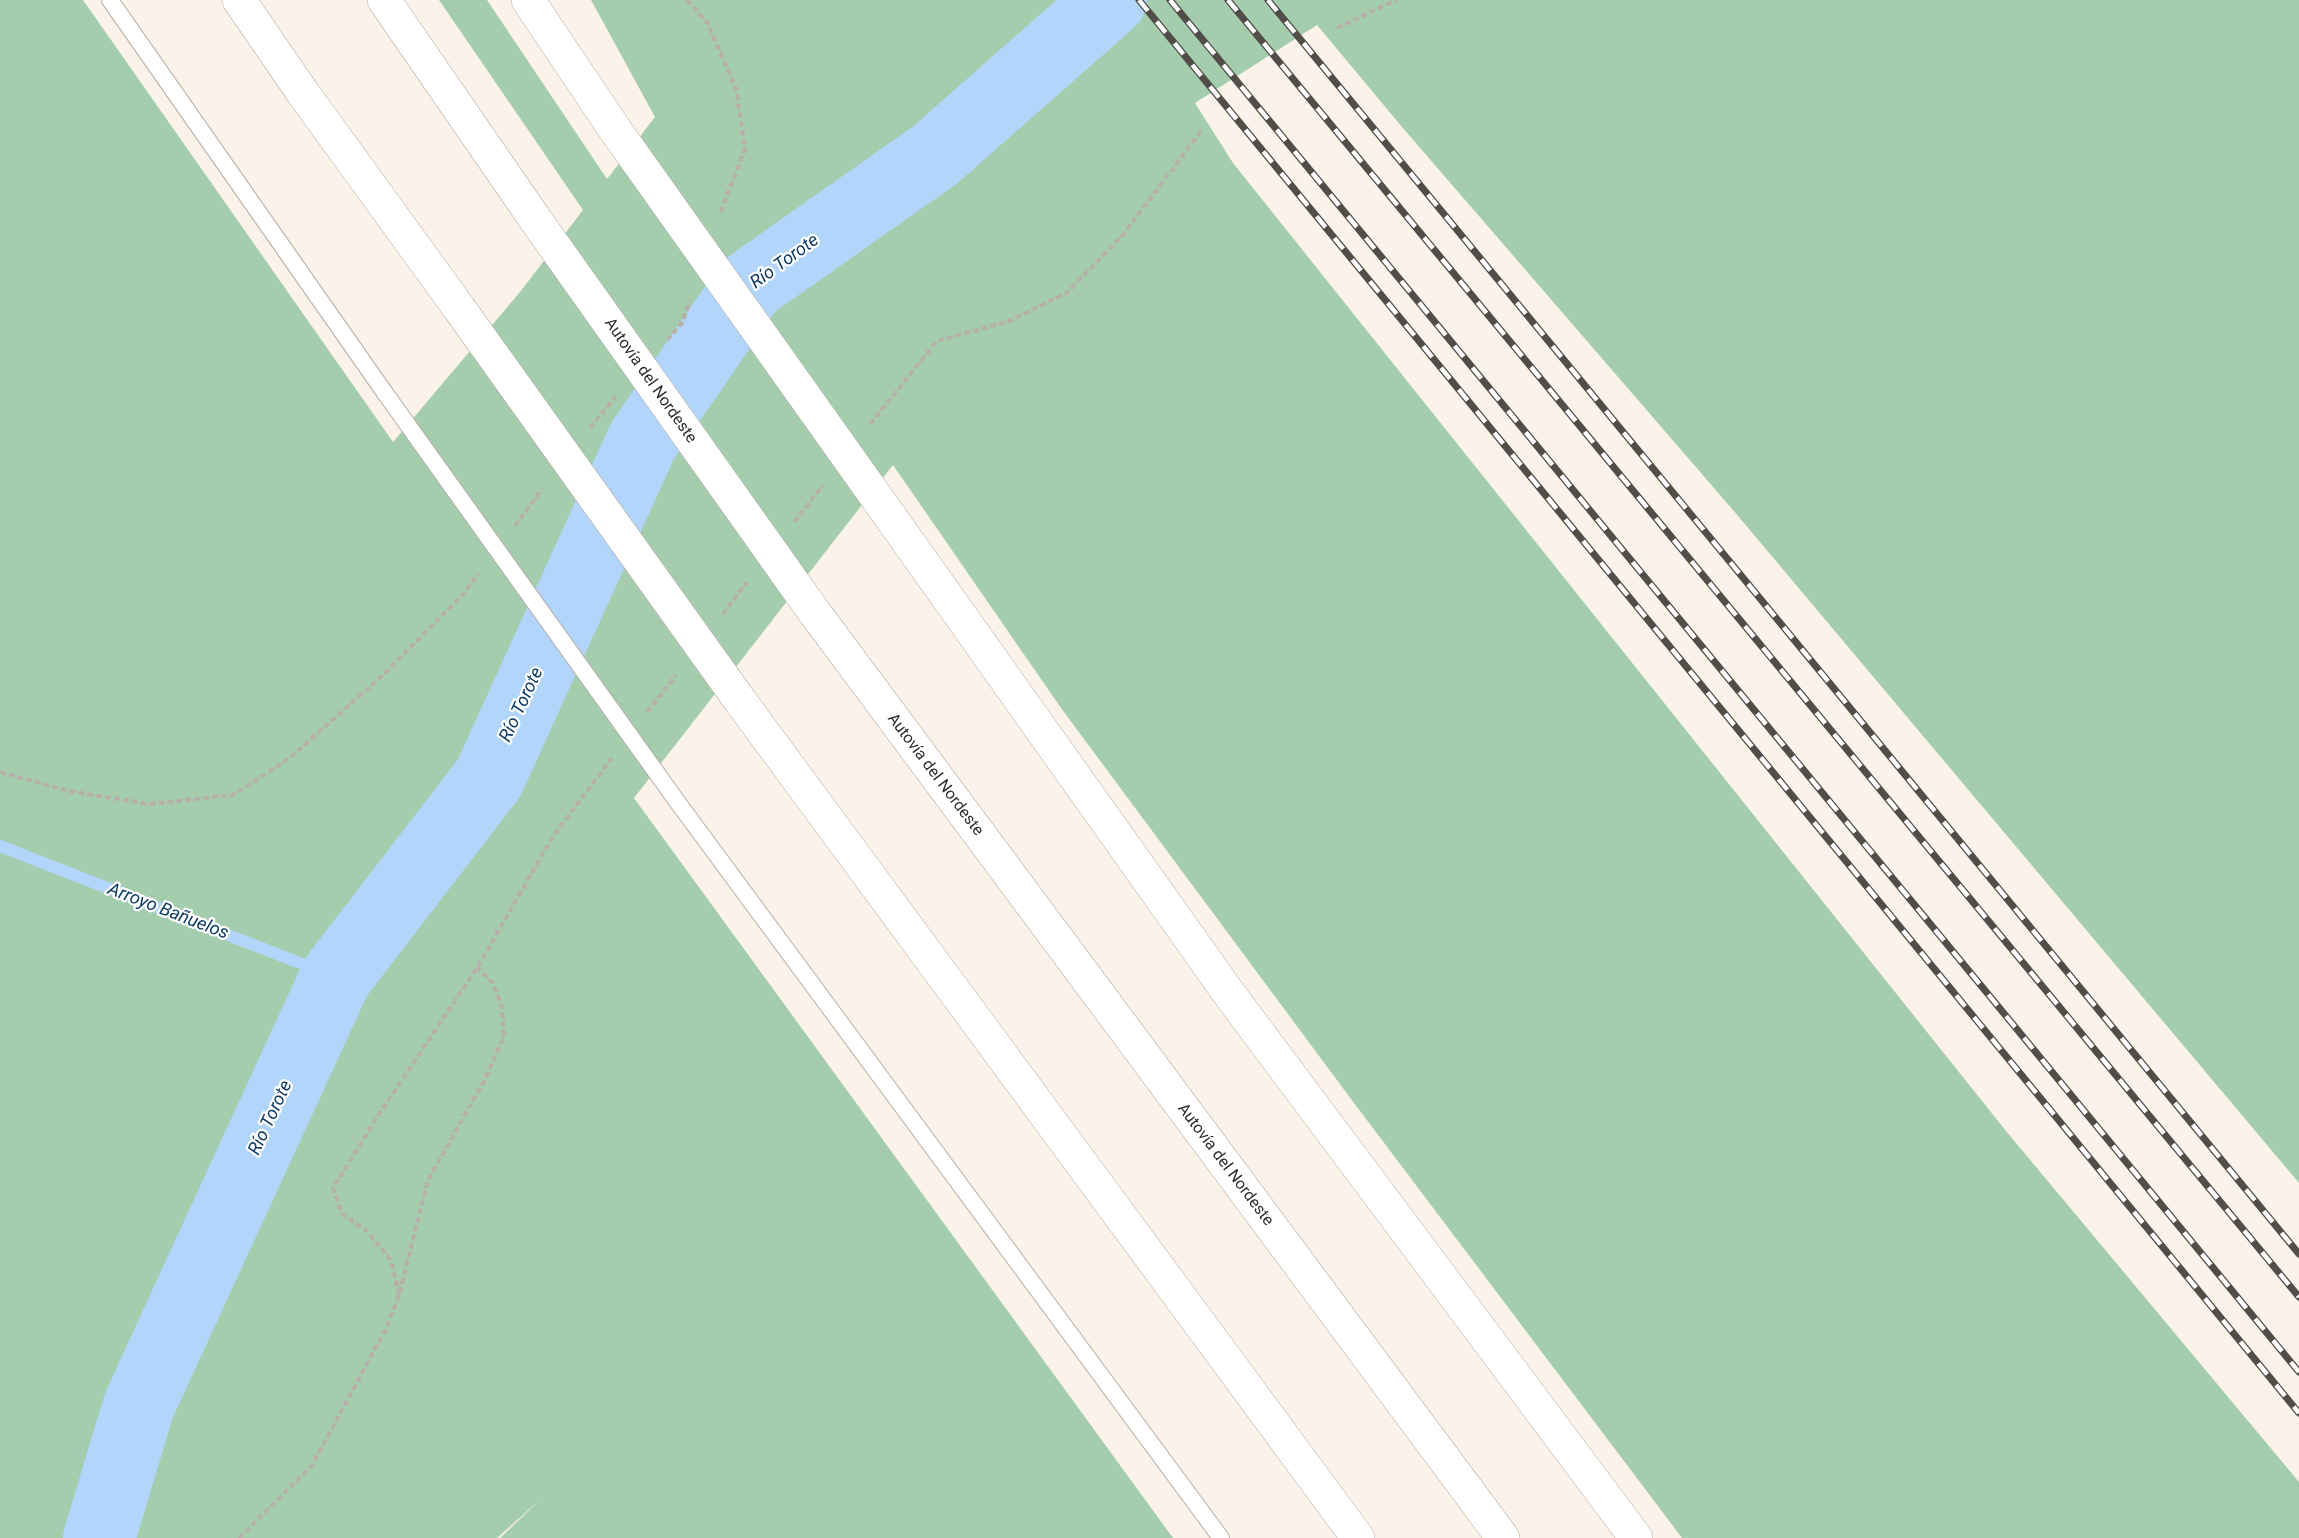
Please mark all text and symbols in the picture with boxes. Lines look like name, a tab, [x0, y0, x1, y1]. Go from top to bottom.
water label: Río Torote	[746, 230, 824, 294]
street label: Autovía del Nordeste	[600, 315, 700, 447]
water label: Río Torote	[495, 664, 549, 746]
street label: Autovía del Nordeste	[883, 710, 987, 840]
water label: Arroyo Bañuelos	[105, 879, 231, 945]
water label: Río Torote	[244, 1077, 298, 1159]
street label: Autovía del Nordeste	[1173, 1100, 1277, 1230]

